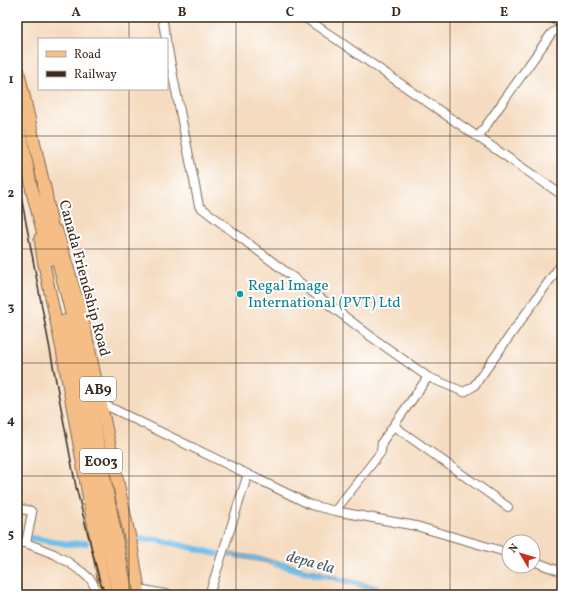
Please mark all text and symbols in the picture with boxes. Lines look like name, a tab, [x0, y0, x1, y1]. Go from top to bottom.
text: A	[71, 4, 81, 22]
text: B	[178, 4, 187, 22]
text: C	[286, 4, 294, 22]
text: D	[391, 4, 401, 22]
text: E	[500, 4, 508, 22]
legend	[38, 38, 168, 90]
text: Road	[74, 47, 101, 63]
text: Railway	[74, 67, 117, 83]
text: 1	[8, 71, 14, 89]
text: 2	[8, 185, 15, 203]
street label: Canada Friendship Road	[53, 198, 115, 359]
place label: Regal Image International (PVT) Ltd	[248, 276, 401, 314]
marker: Regal Image International (PVT) Ltd	[235, 289, 245, 299]
text: 3	[8, 299, 15, 317]
road number: AB9	[80, 377, 116, 401]
text: 4	[7, 412, 15, 430]
road number: E003	[80, 449, 122, 473]
text: 5	[8, 526, 14, 544]
north arrow	[501, 534, 541, 574]
text: N	[506, 541, 523, 557]
water label: depa ela	[284, 546, 337, 580]

